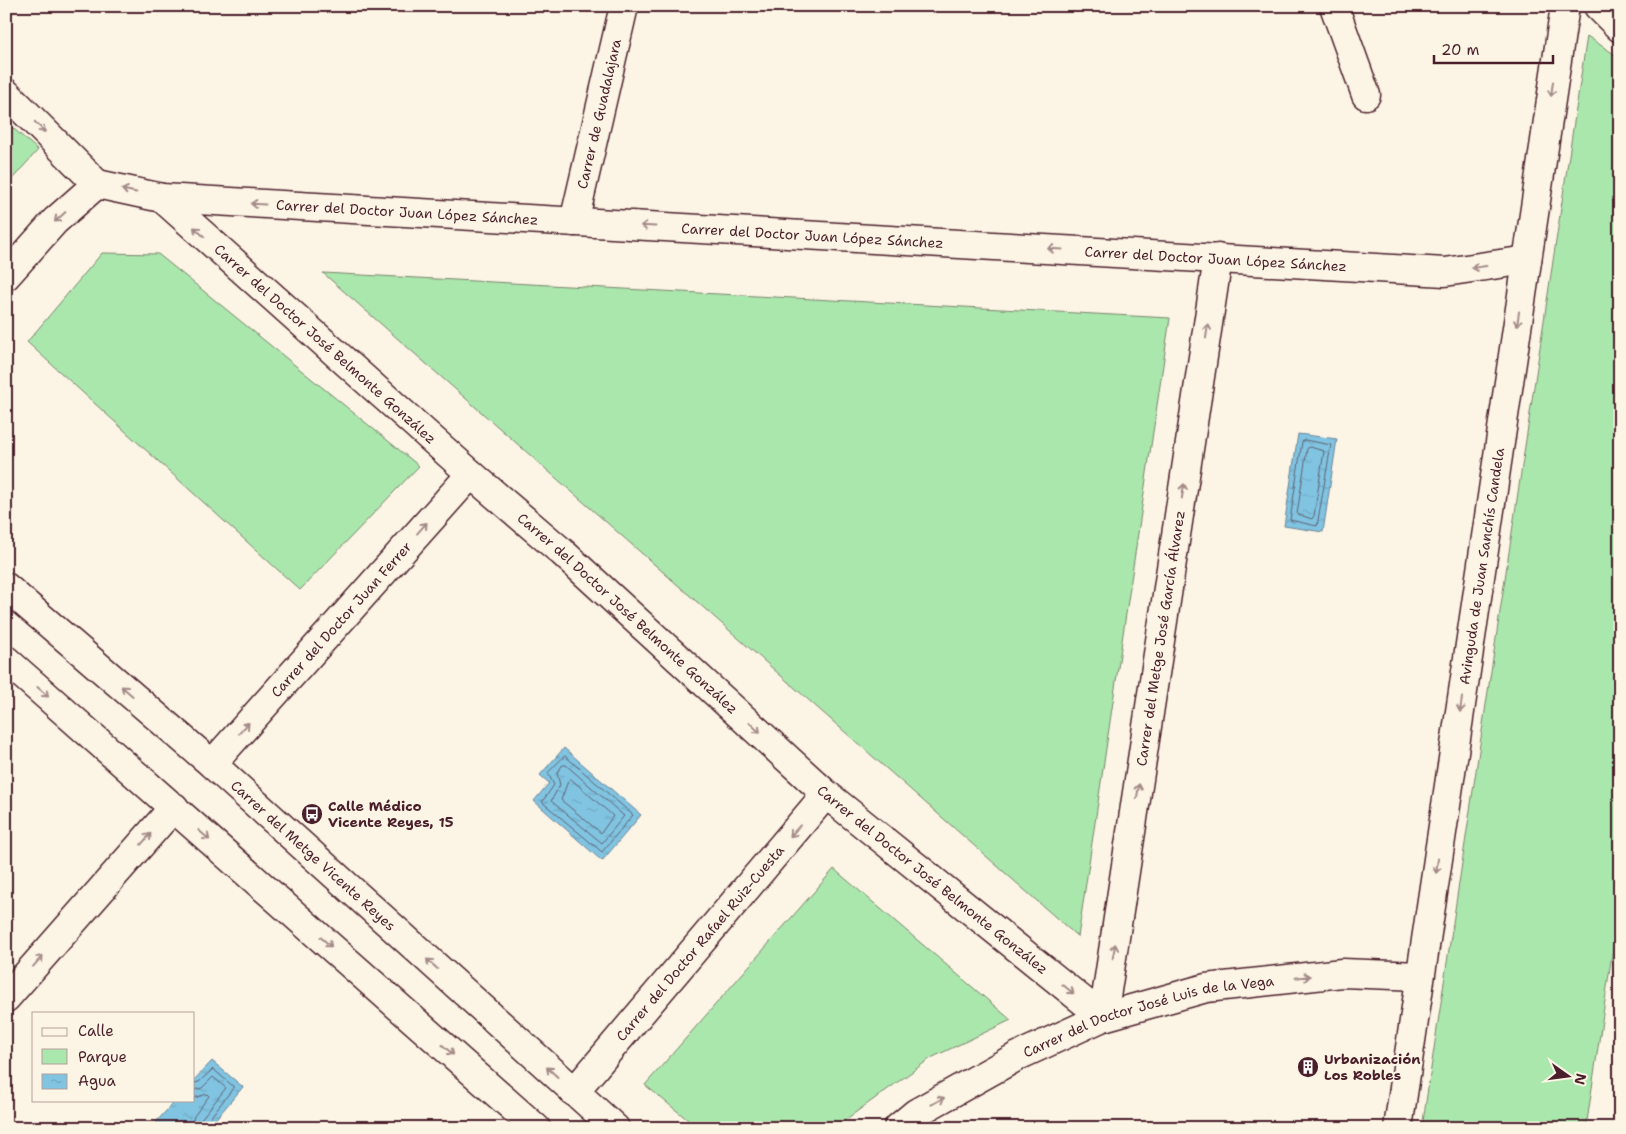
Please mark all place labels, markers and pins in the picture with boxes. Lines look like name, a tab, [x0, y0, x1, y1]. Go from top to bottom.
place label: Calle Médico Vicente Reyes, 15	[328, 797, 454, 831]
bus stop icon: Calle Médico Vicente Reyes, 15	[300, 802, 324, 826]
place label: Urbanización Los Robles	[1324, 1050, 1421, 1084]
building icon: Urbanización Los Robles	[1296, 1055, 1320, 1079]

